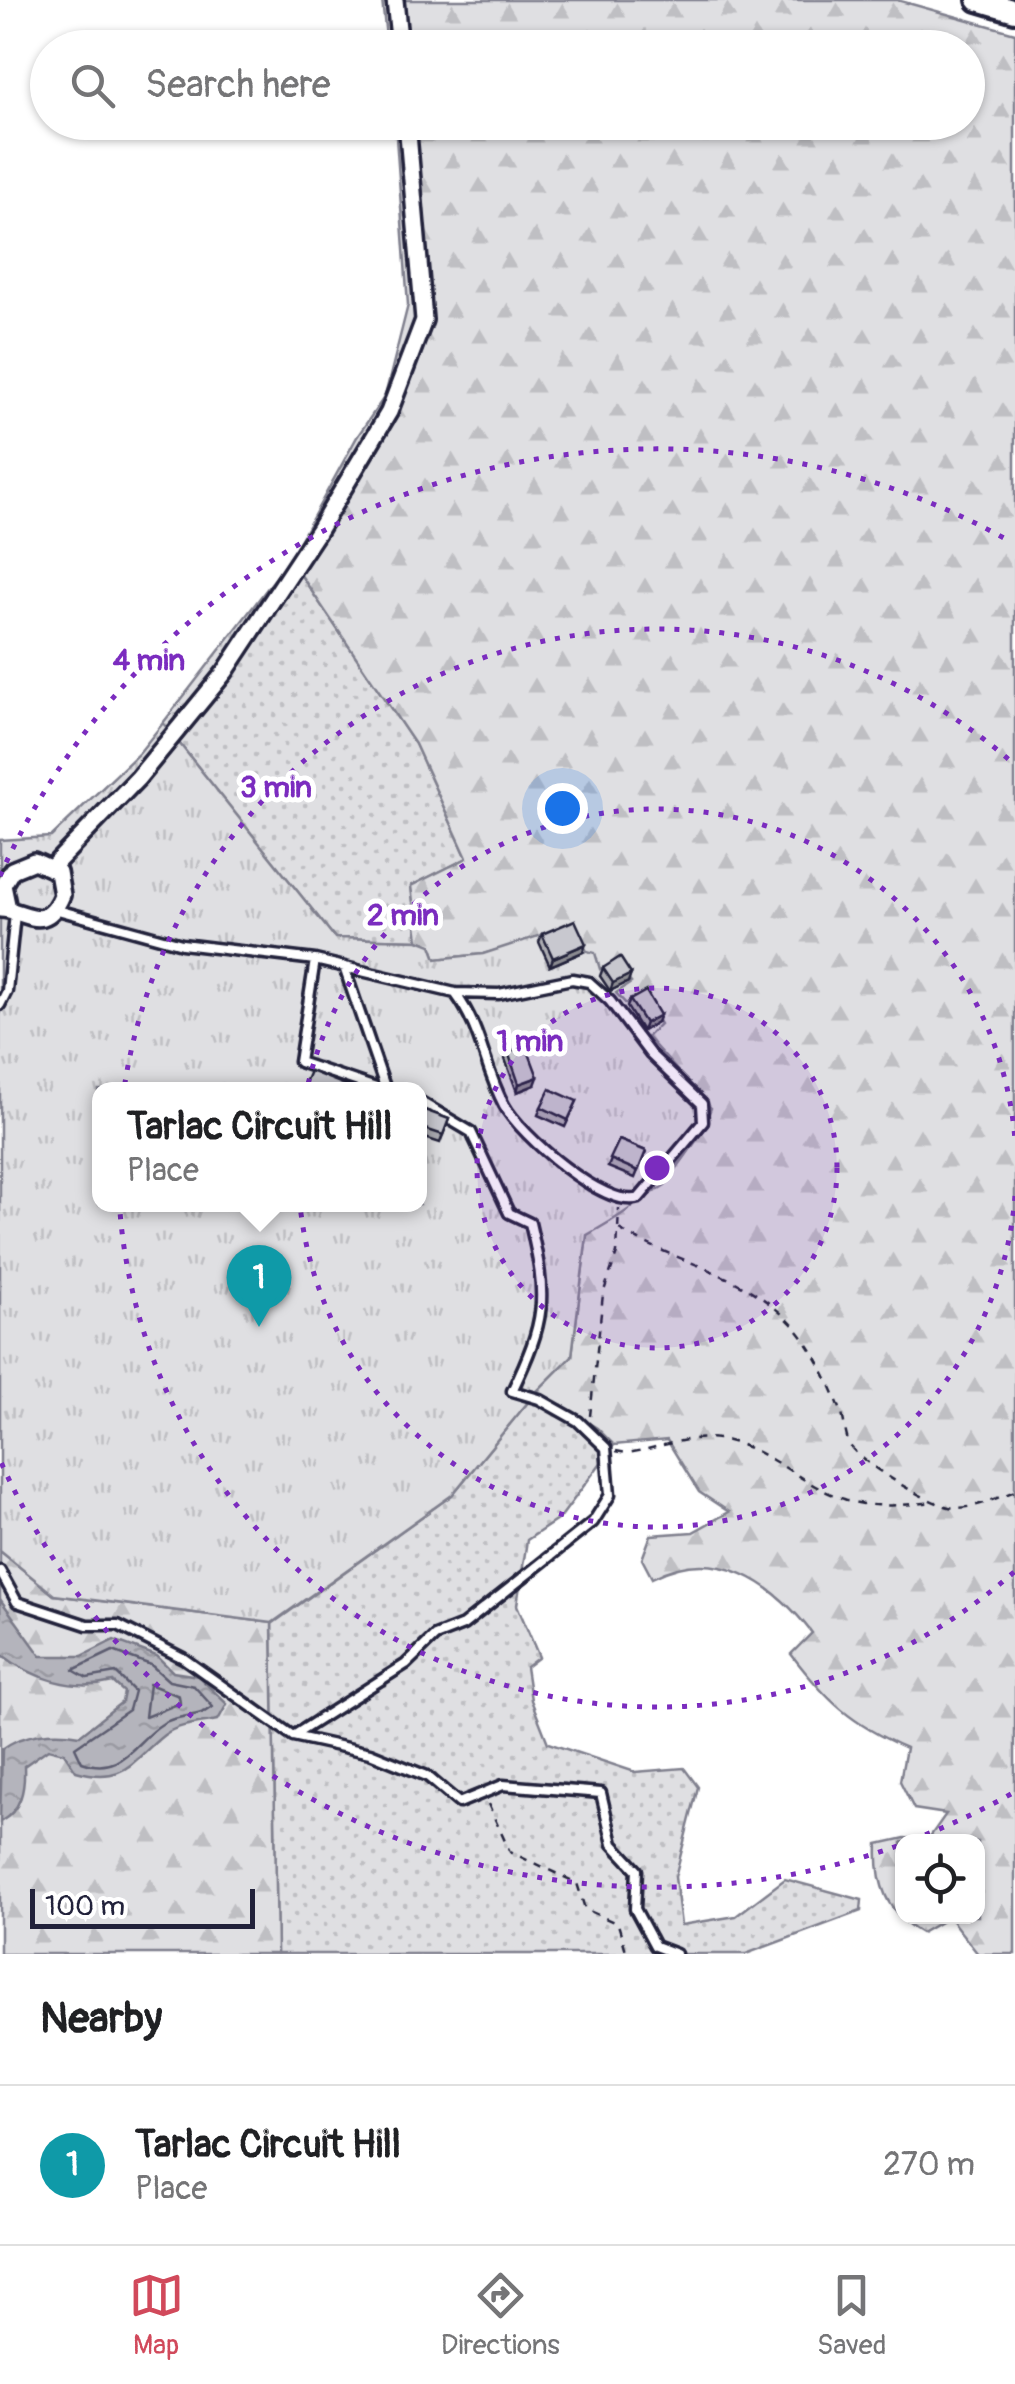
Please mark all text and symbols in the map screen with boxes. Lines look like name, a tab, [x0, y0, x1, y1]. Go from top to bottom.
search box	[30, 30, 985, 140]
icon: search	[65, 58, 120, 113]
text: Search here	[145, 61, 331, 109]
text: 4 min	[113, 642, 185, 679]
text: 3 min	[240, 769, 312, 806]
your location	[537, 783, 588, 834]
text: 2 min	[367, 897, 439, 934]
text: 1 min	[497, 1023, 563, 1060]
popup	[92, 1082, 427, 1212]
text: Tarlac Circuit Hill	[127, 1103, 392, 1151]
centre of rings	[639, 1150, 675, 1186]
text: Place	[127, 1151, 199, 1191]
pin: 1	[226, 1244, 292, 1327]
map controls	[895, 1834, 985, 1924]
button: locate	[895, 1834, 985, 1924]
scale bar	[30, 1884, 255, 1928]
text: 100 m	[45, 1889, 125, 1924]
text: Nearby	[40, 1993, 162, 2045]
text: Tarlac Circuit Hill	[135, 2121, 401, 2169]
text: 1	[66, 2145, 79, 2185]
text: 270 m	[883, 2145, 975, 2185]
text: Place	[135, 2169, 207, 2209]
tab: Map	[129, 2268, 184, 2363]
tab: Directions	[441, 2268, 560, 2363]
tab: Saved	[817, 2268, 886, 2363]

